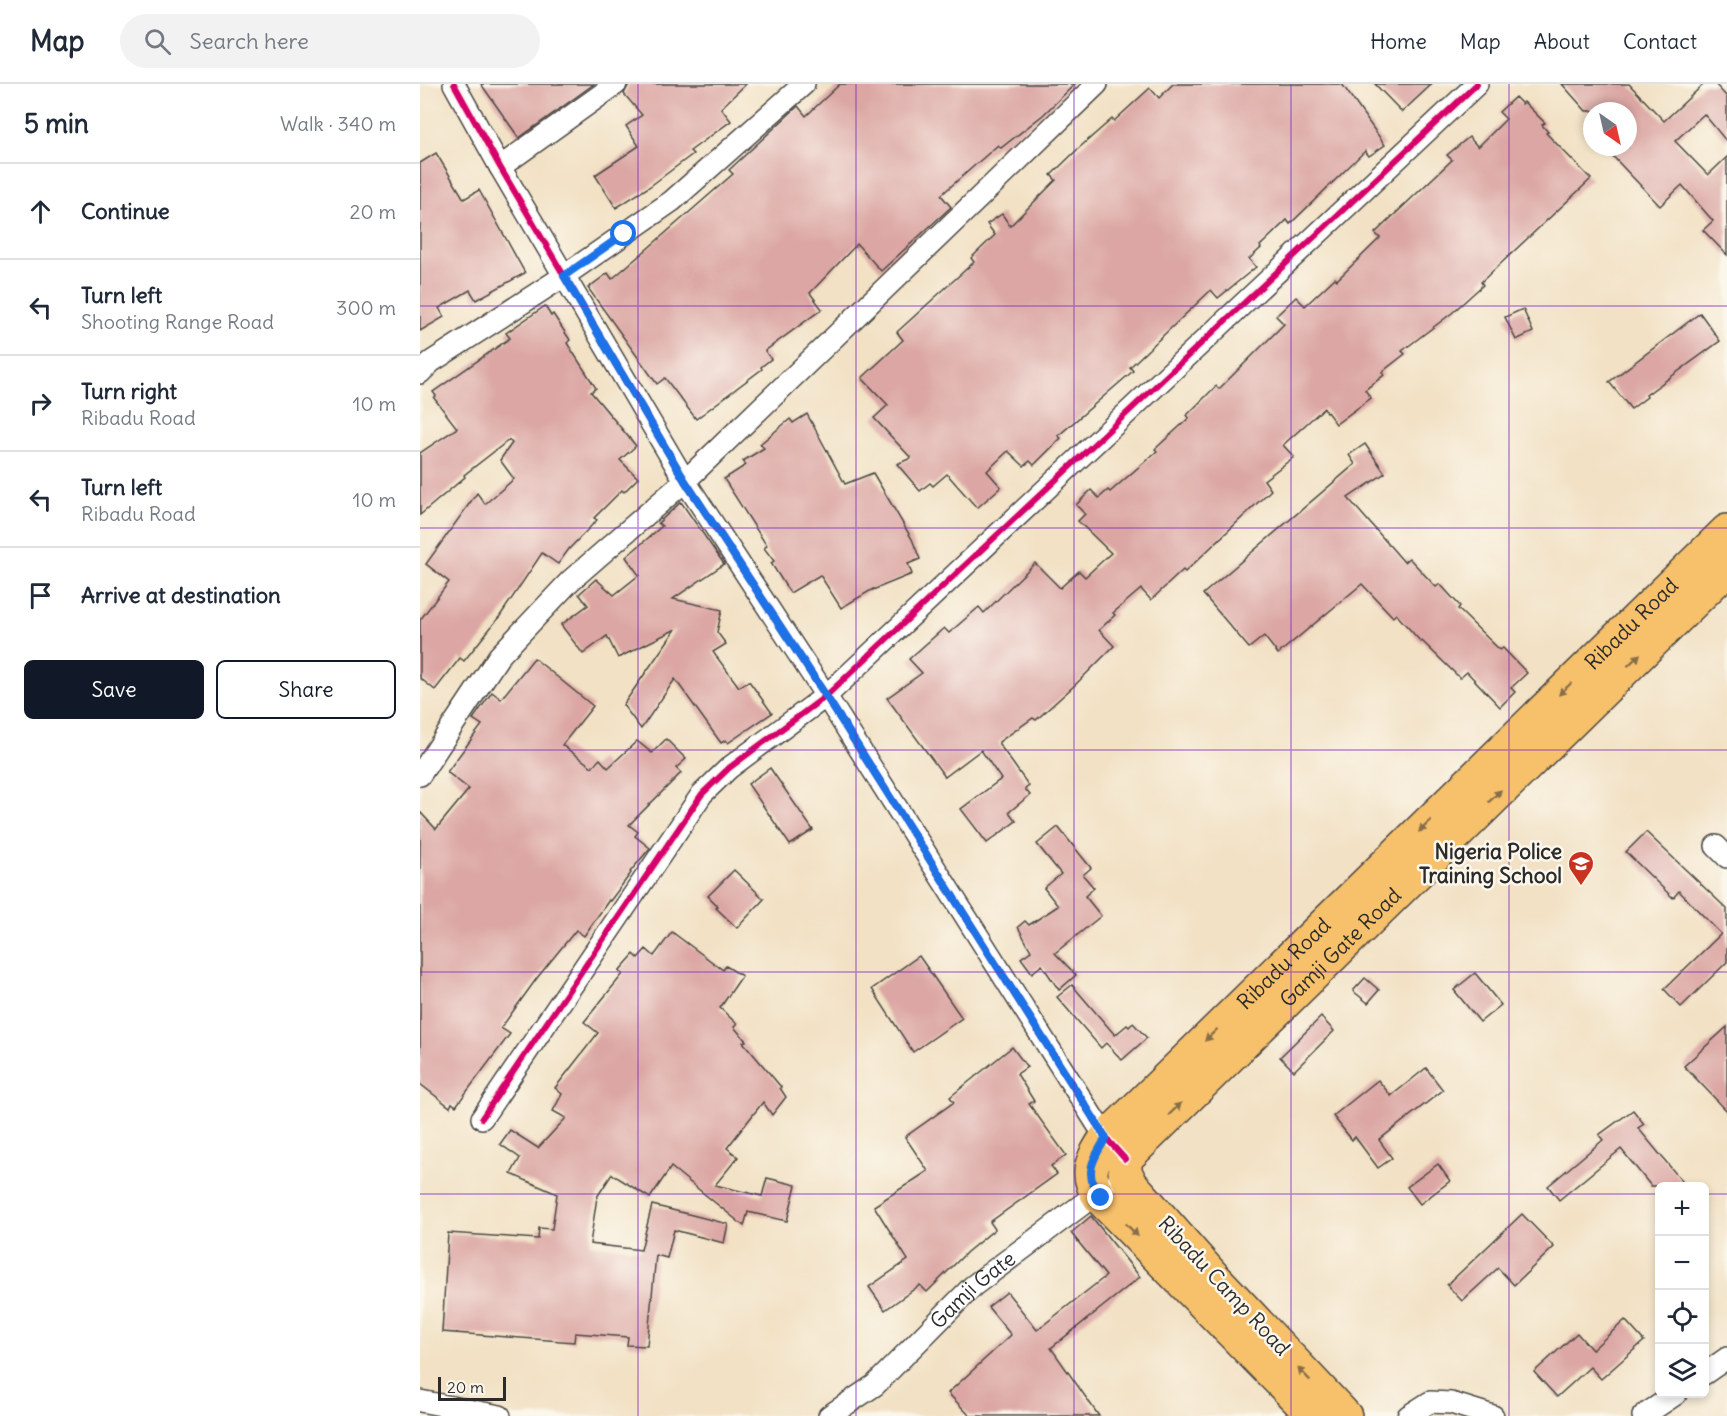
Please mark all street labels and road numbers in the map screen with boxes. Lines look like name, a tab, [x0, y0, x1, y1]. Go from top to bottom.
street label: Ribadu Road	[1579, 572, 1684, 676]
street label: Gamji Gate Road	[1274, 882, 1407, 1013]
street label: Ribadu Road	[1231, 912, 1336, 1015]
street label: Ribadu Camp Road	[1153, 1210, 1296, 1361]
street label: Gamji Gate	[924, 1245, 1021, 1335]

